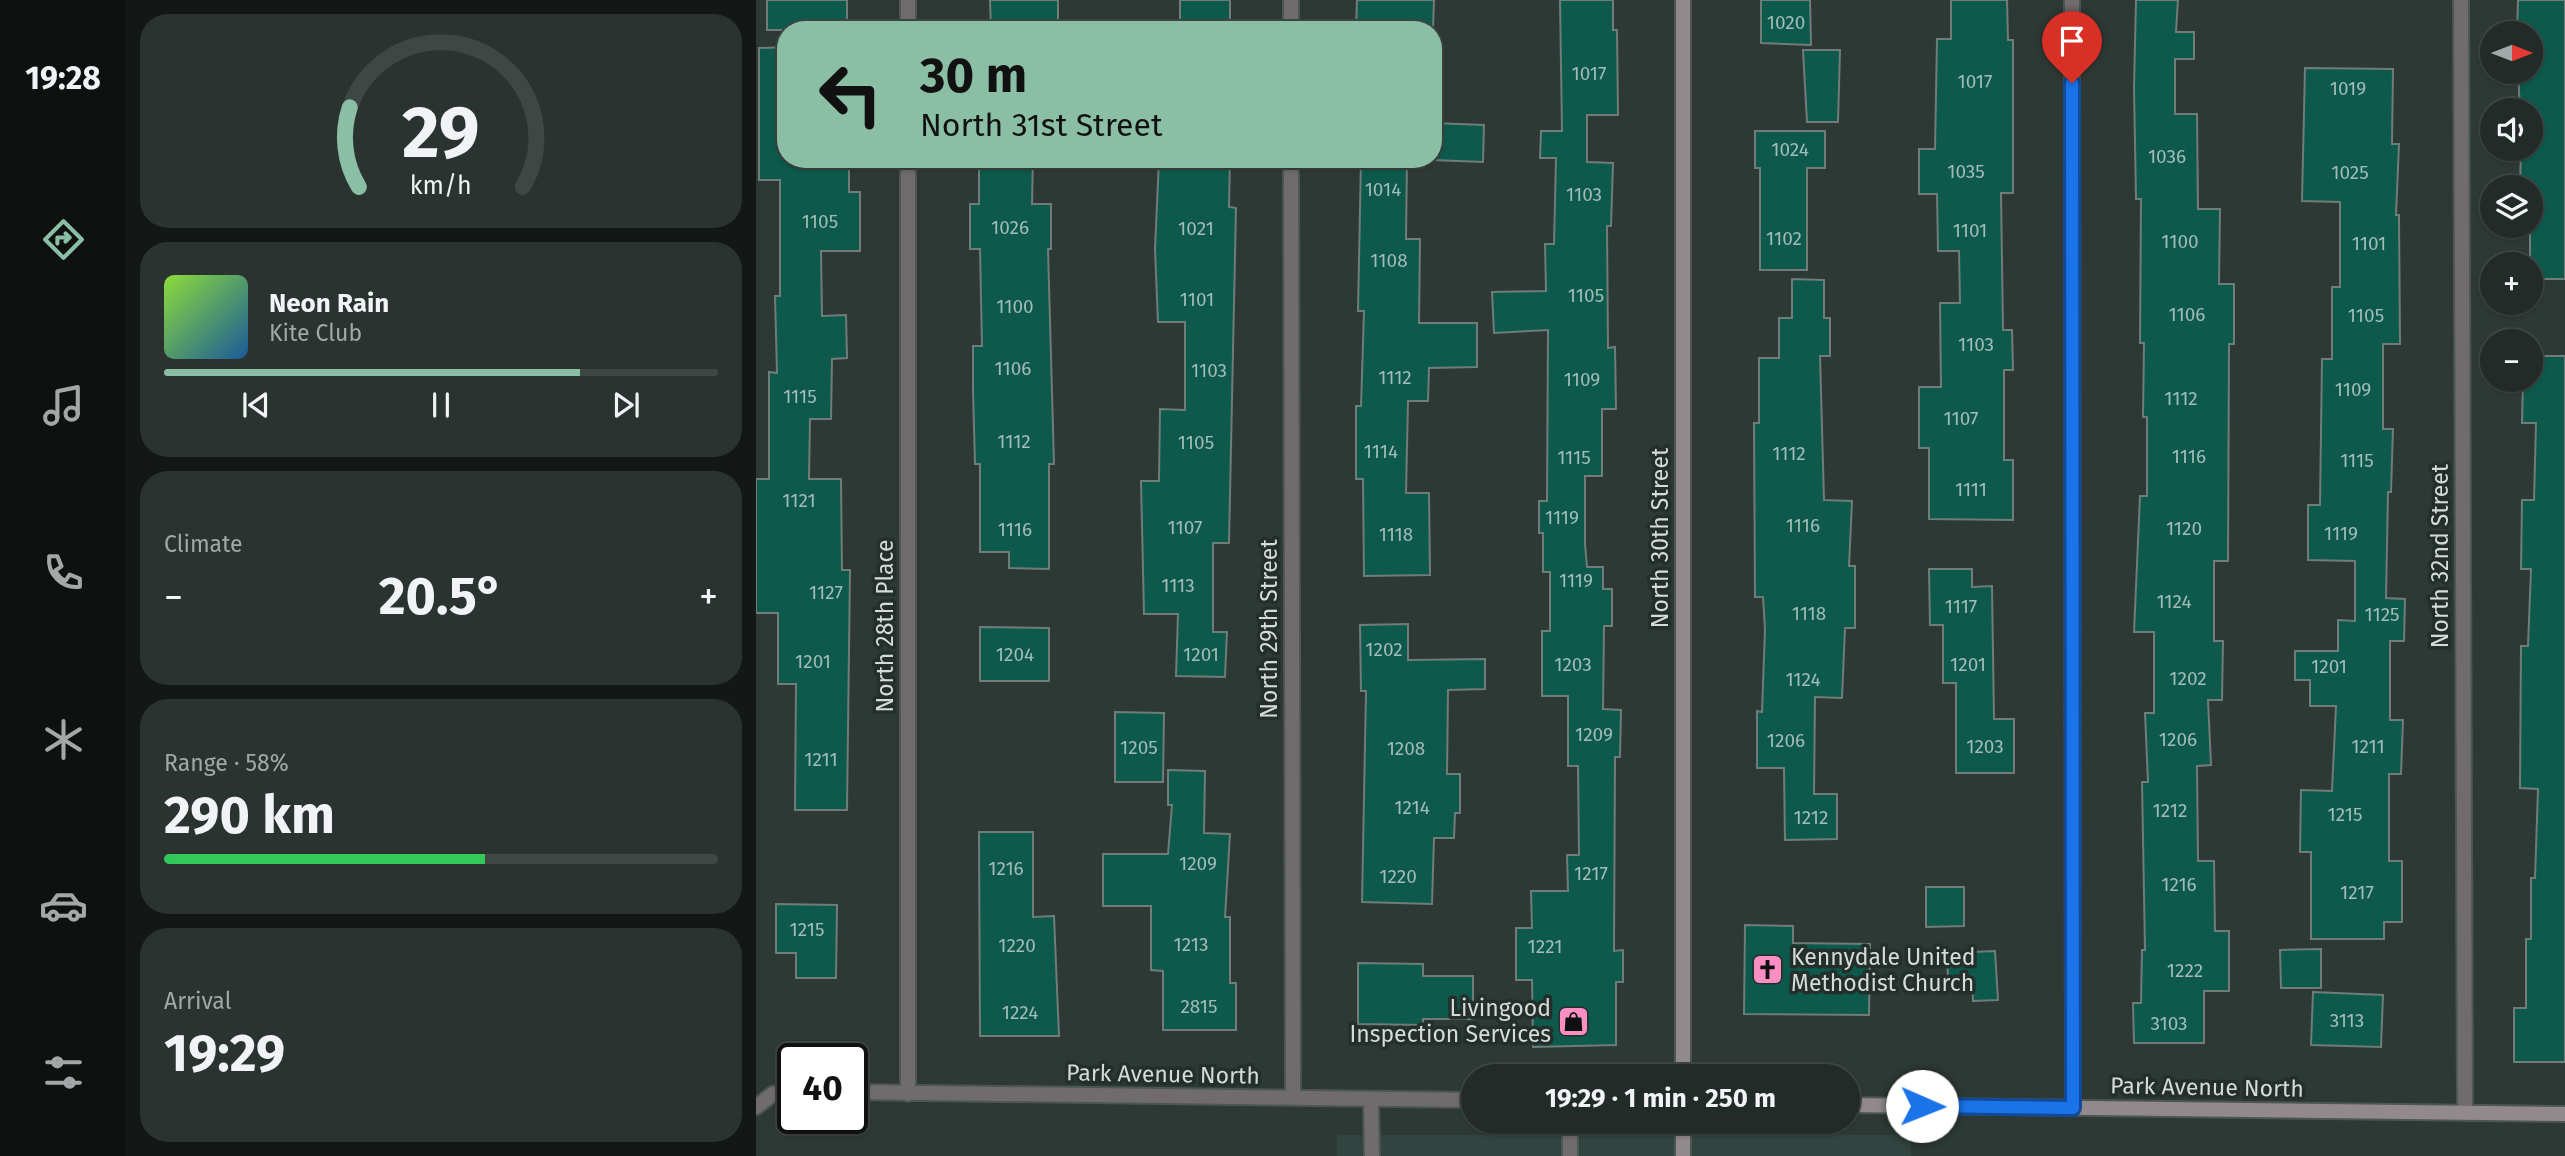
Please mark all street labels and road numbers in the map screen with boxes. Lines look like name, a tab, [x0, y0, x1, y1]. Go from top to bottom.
street label: North 30th Street	[1646, 447, 1674, 628]
street label: North 32nd Street	[2426, 463, 2454, 648]
street label: North 28th Place	[871, 539, 899, 713]
street label: North 29th Street	[1255, 539, 1283, 719]
street label: Park Avenue North	[1066, 1058, 1260, 1090]
street label: Park Avenue North	[2110, 1071, 2304, 1103]

